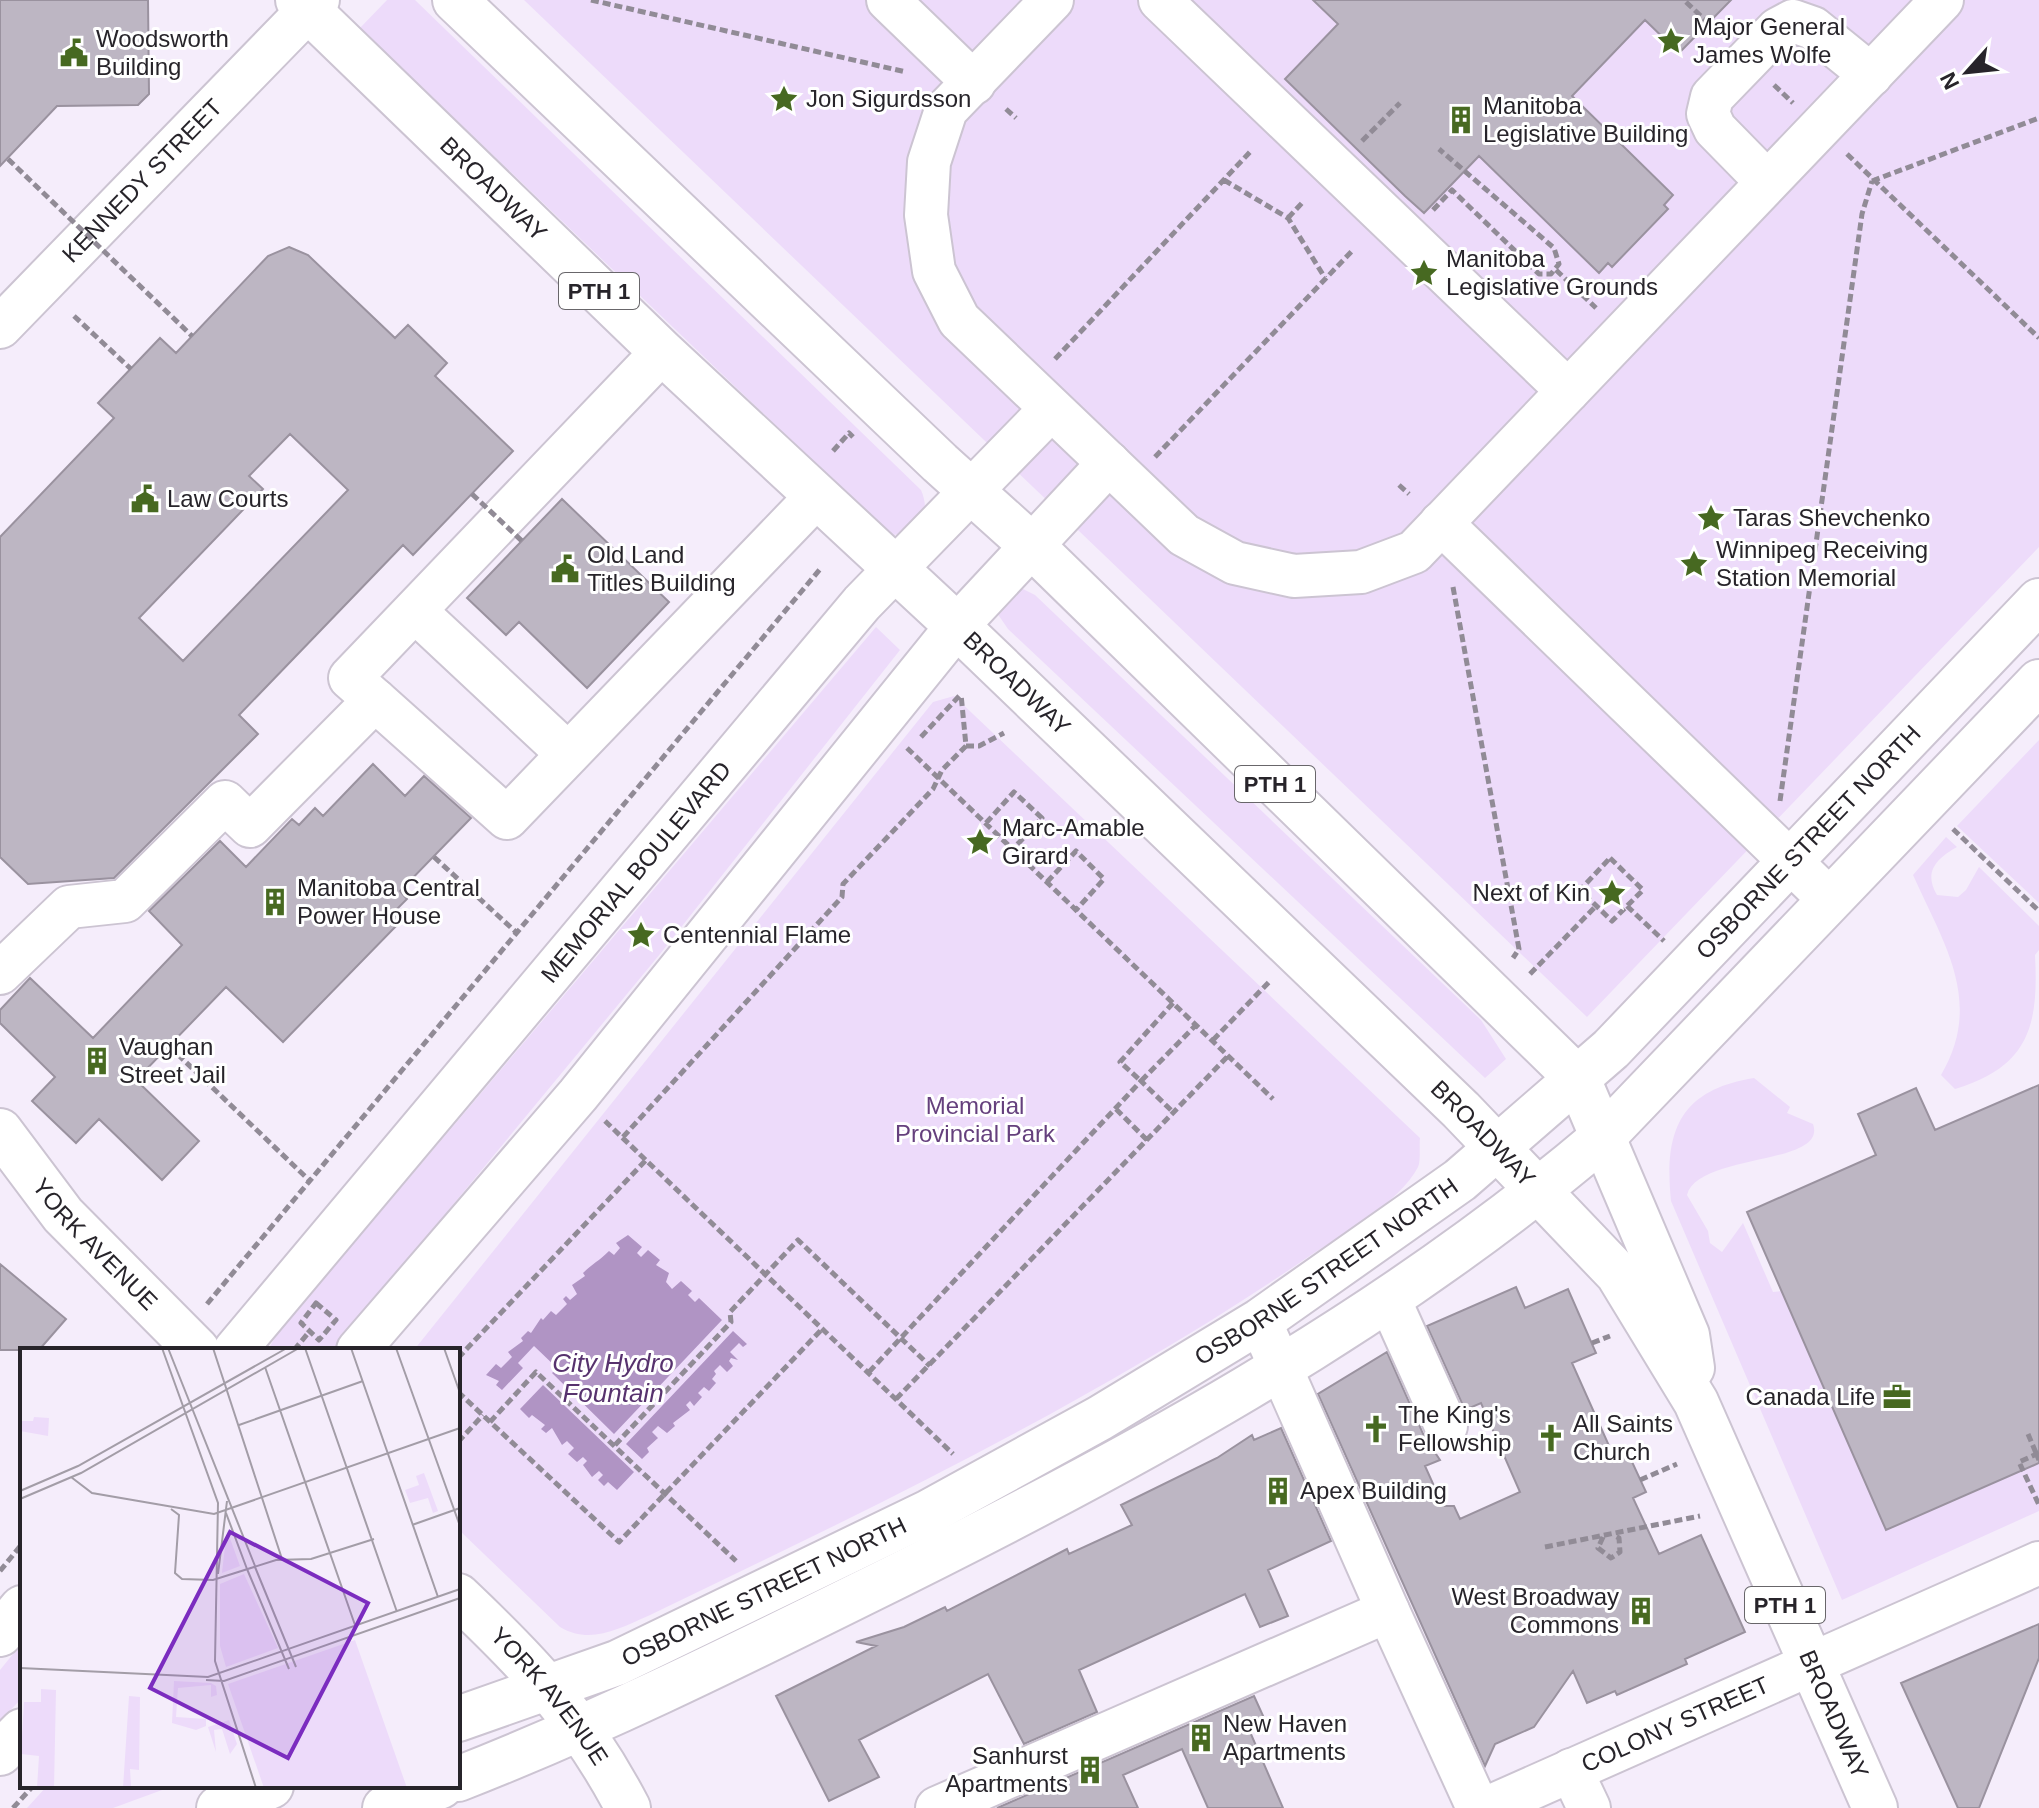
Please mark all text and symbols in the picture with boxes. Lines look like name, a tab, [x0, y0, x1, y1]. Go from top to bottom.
place label: Major General James Wolfe	[1693, 13, 1845, 68]
place label: Woodsworth Building	[96, 25, 229, 80]
place icon: Major General James Wolfe	[1656, 26, 1686, 56]
north arrow	[1927, 32, 2007, 112]
public building icon: Woodsworth Building	[59, 38, 89, 68]
text: N	[1935, 68, 1964, 94]
place icon: Jon Sigurdsson	[769, 84, 799, 114]
place label: Jon Sigurdsson	[806, 85, 971, 112]
place label: Manitoba Legislative Building	[1483, 92, 1688, 147]
street label: KENNEDY STREET	[57, 93, 227, 268]
building icon: Manitoba Legislative Building	[1446, 105, 1476, 135]
street label: BROADWAY	[435, 131, 553, 246]
place label: Manitoba Legislative Grounds	[1446, 245, 1658, 300]
place icon: Manitoba Legislative Grounds	[1409, 258, 1439, 288]
road number: PTH 1	[559, 273, 639, 309]
public building icon: Law Courts	[130, 484, 160, 514]
place label: Law Courts	[167, 485, 288, 512]
place icon: Taras Shevchenko	[1696, 503, 1726, 533]
place label: Taras Shevchenko	[1733, 504, 1930, 531]
place label: Winnipeg Receiving Station Memorial	[1716, 536, 1928, 591]
place label: Old Land Titles Building	[587, 541, 736, 596]
place icon: Winnipeg Receiving Station Memorial	[1679, 549, 1709, 579]
public building icon: Old Land Titles Building	[550, 554, 580, 584]
street label: BROADWAY	[958, 626, 1076, 740]
street label: OSBORNE STREET NORTH	[1690, 720, 1926, 964]
street label: MEMORIAL BOULEVARD	[535, 756, 736, 988]
road number: PTH 1	[1235, 766, 1315, 802]
place label: Marc-Amable Girard	[1002, 814, 1145, 869]
place icon: Marc-Amable Girard	[965, 827, 995, 857]
place label: Manitoba Central Power House	[297, 874, 480, 929]
place icon: Next of Kin	[1597, 878, 1627, 908]
place label: Next of Kin	[1473, 879, 1590, 906]
building icon: Manitoba Central Power House	[260, 887, 290, 917]
place icon: Centennial Flame	[626, 920, 656, 950]
place label: Centennial Flame	[663, 921, 851, 948]
place label: Vaughan Street Jail	[119, 1033, 226, 1088]
building icon: Vaughan Street Jail	[82, 1046, 112, 1076]
street label: BROADWAY	[1426, 1075, 1541, 1192]
park label: Memorial Provincial Park	[895, 1092, 1056, 1147]
street label: OSBORNE STREET NORTH	[1190, 1172, 1463, 1370]
street label: YORK AVENUE	[27, 1173, 163, 1315]
inset map	[20, 1348, 460, 1788]
water label: City Hydro Fountain	[552, 1348, 674, 1408]
office icon: Canada Life	[1882, 1382, 1912, 1412]
place label: Canada Life	[1746, 1383, 1875, 1410]
place label: The King's Fellowship	[1398, 1401, 1511, 1456]
place label: All Saints Church	[1573, 1410, 1673, 1465]
church icon: The King's Fellowship	[1361, 1414, 1391, 1444]
church icon: All Saints Church	[1536, 1423, 1566, 1453]
building icon: Apex Building	[1263, 1476, 1293, 1506]
place label: Apex Building	[1300, 1477, 1447, 1504]
street label: OSBORNE STREET NORTH	[617, 1511, 910, 1672]
place label: West Broadway Commons	[1451, 1583, 1619, 1638]
road number: PTH 1	[1745, 1587, 1825, 1623]
building icon: West Broadway Commons	[1626, 1596, 1656, 1626]
street label: YORK AVENUE	[486, 1622, 614, 1770]
street label: BROADWAY	[1794, 1646, 1874, 1782]
street label: COLONY STREET	[1577, 1670, 1773, 1777]
place label: New Haven Apartments	[1223, 1710, 1347, 1765]
building icon: New Haven Apartments	[1186, 1723, 1216, 1753]
place label: Sanhurst Apartments	[945, 1742, 1068, 1797]
building icon: Sanhurst Apartments	[1075, 1755, 1105, 1785]

